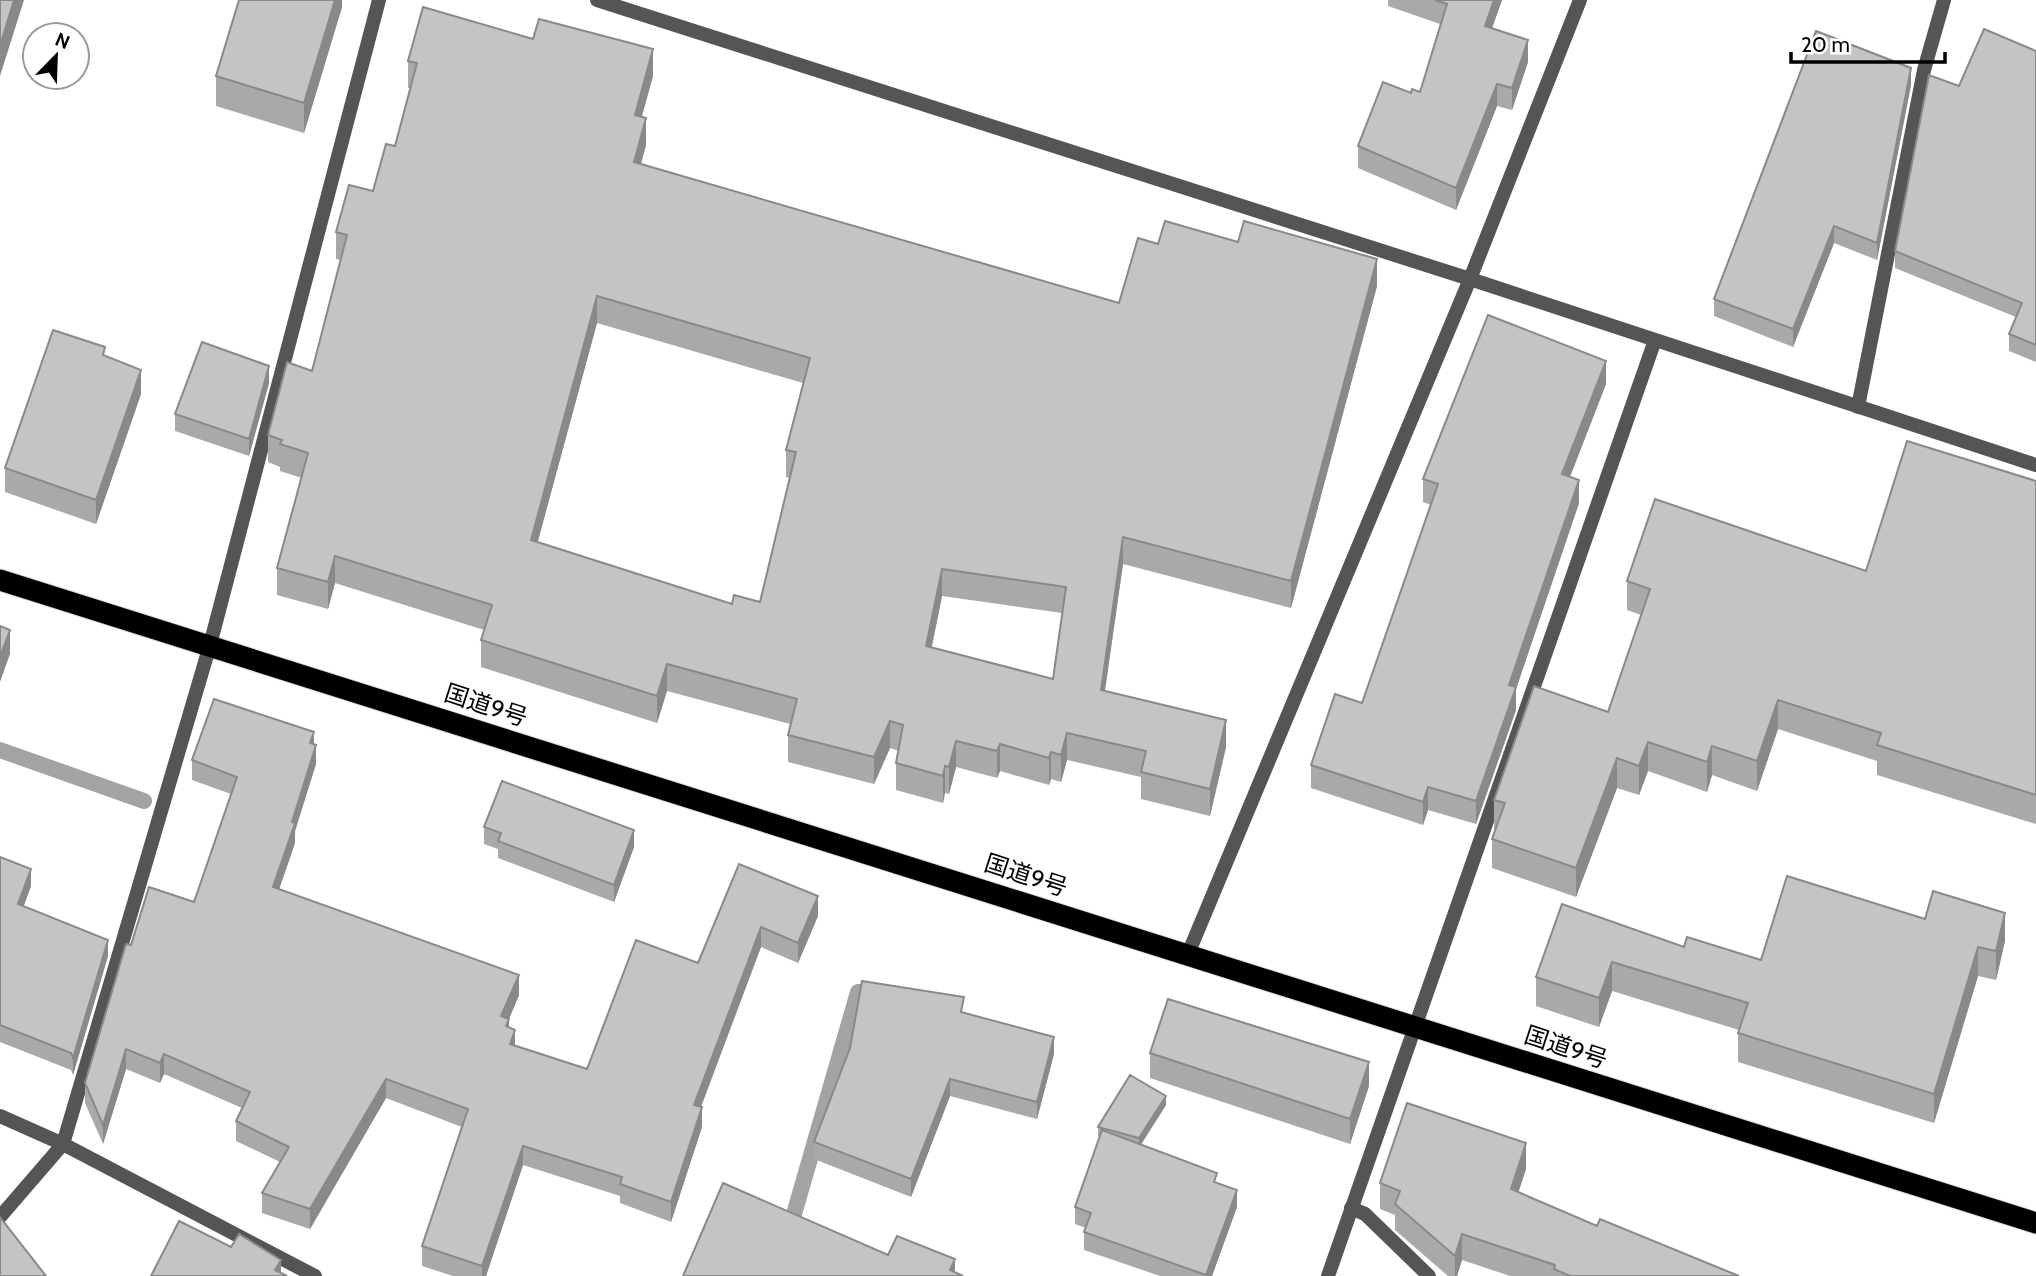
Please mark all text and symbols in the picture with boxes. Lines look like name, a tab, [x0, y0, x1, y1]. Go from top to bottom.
north arrow	[21, 21, 91, 91]
scale bar	[1791, 21, 1945, 65]
text: N	[52, 28, 73, 54]
text: 20 m	[1801, 32, 1850, 57]
street label: 国道9号	[441, 678, 531, 732]
street label: 国道9号	[981, 848, 1071, 902]
street label: 国道9号	[1521, 1020, 1611, 1074]

